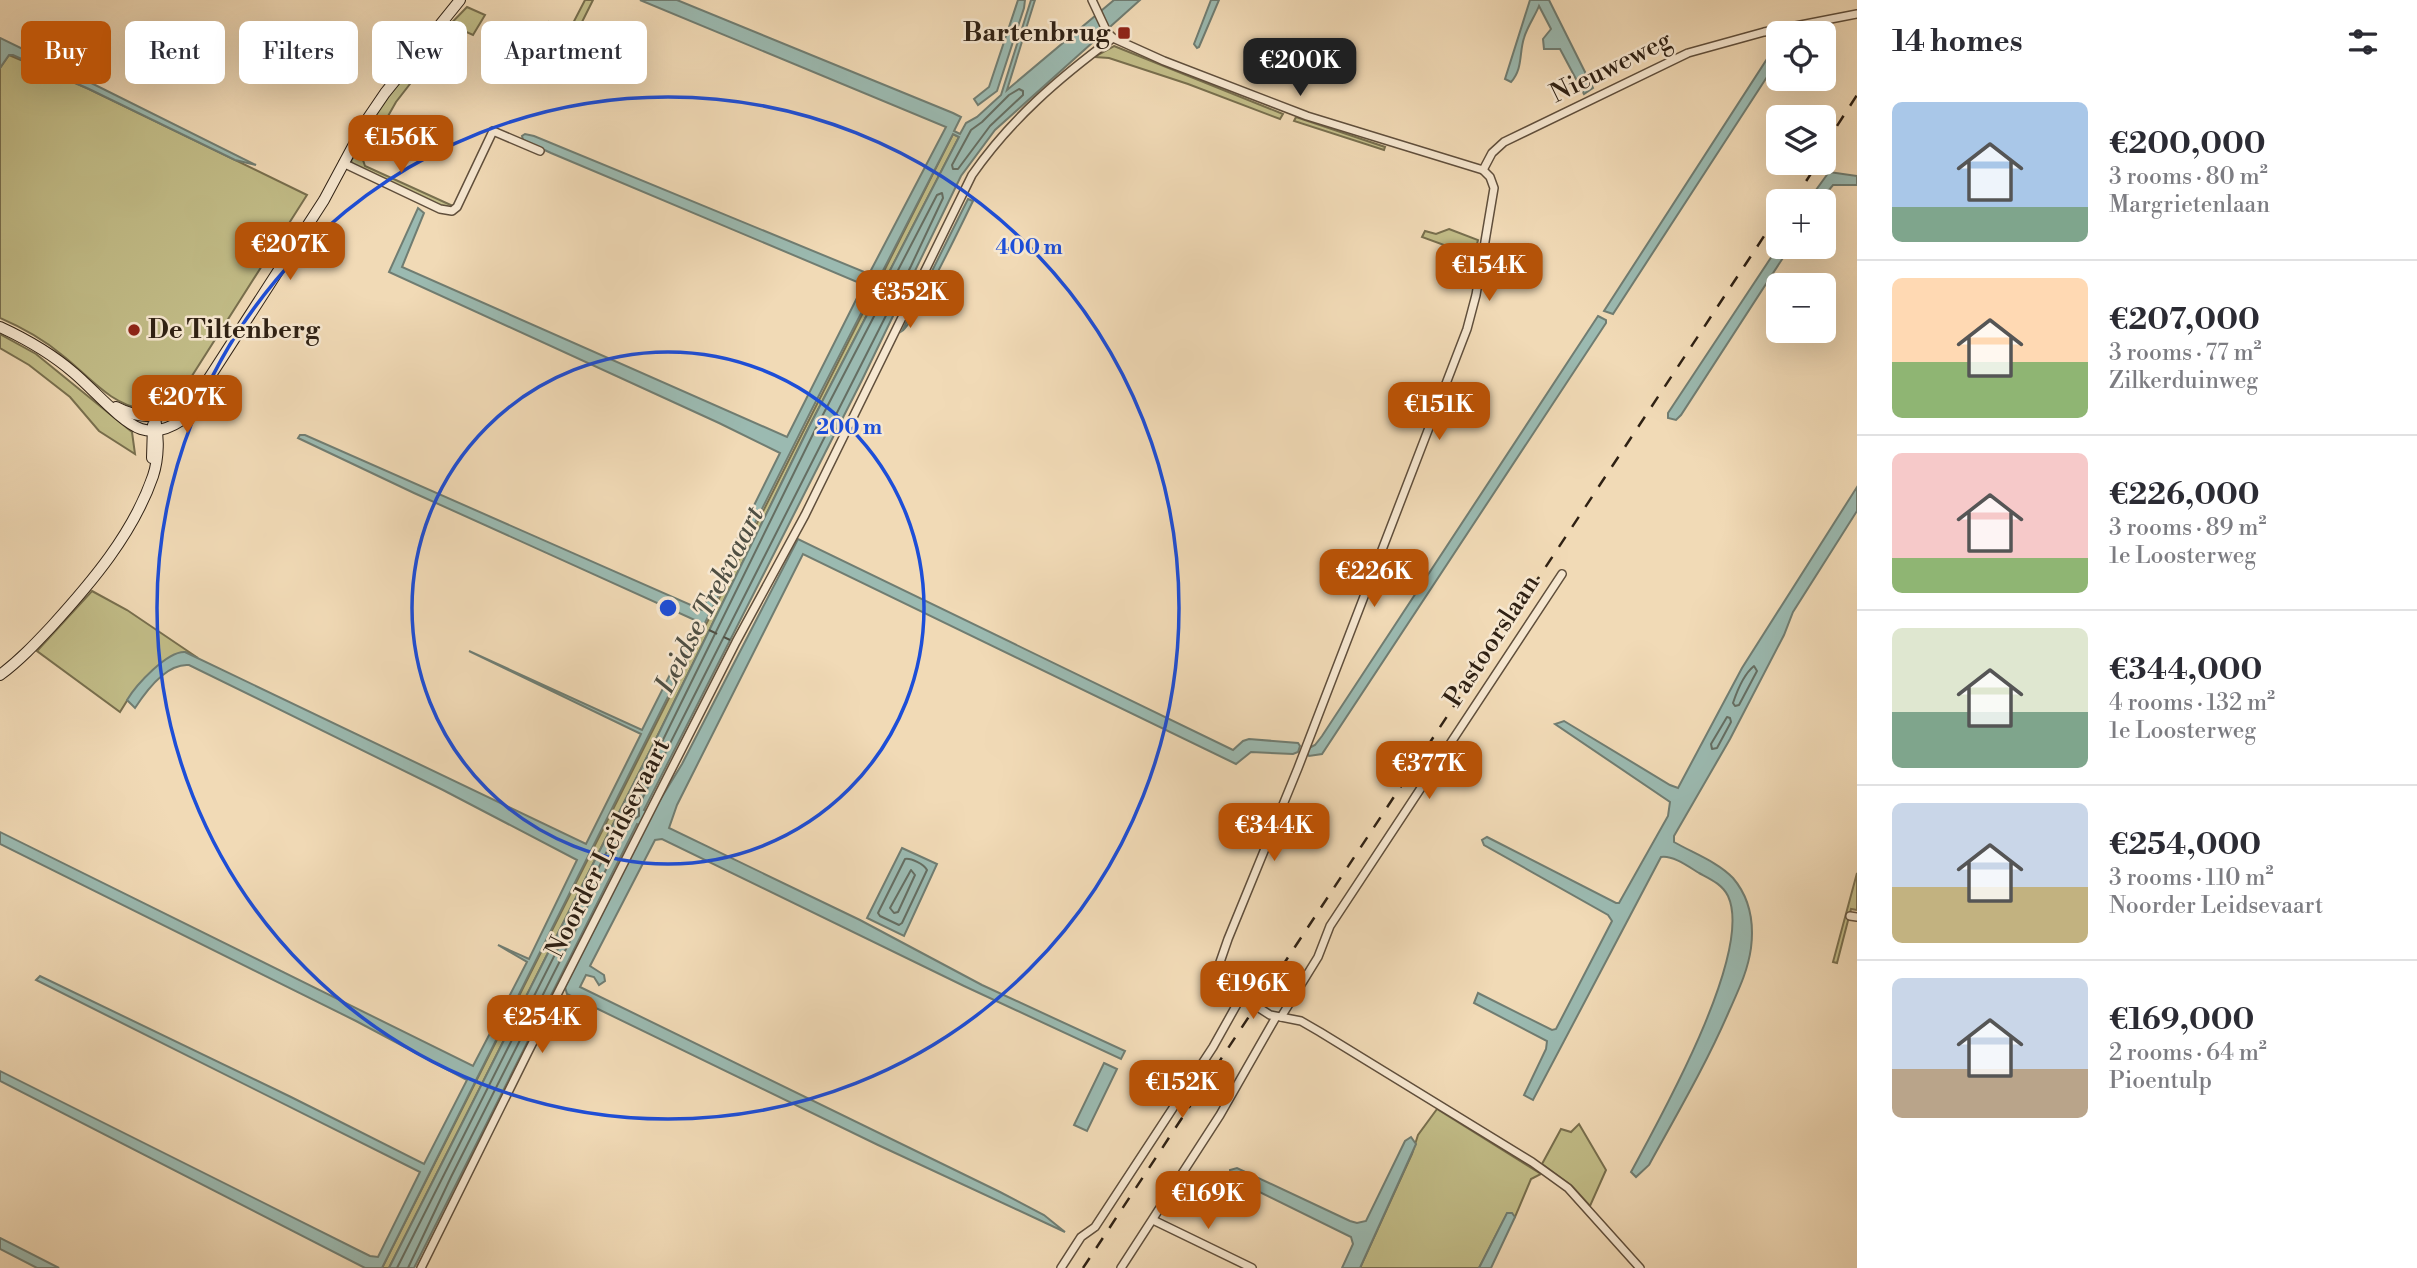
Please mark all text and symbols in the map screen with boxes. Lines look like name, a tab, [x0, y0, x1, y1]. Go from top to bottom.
place label: Bartenbrug	[963, 17, 1111, 49]
chip: Buy	[21, 21, 111, 84]
chip: Rent	[125, 21, 225, 84]
chip: Filters	[239, 21, 358, 84]
chip: New	[372, 21, 467, 84]
chip: Apartment	[481, 21, 647, 84]
map controls	[1766, 21, 1836, 343]
button: locate	[1766, 21, 1836, 91]
text: 14 homes	[1892, 23, 2023, 61]
icon: filters	[2344, 23, 2382, 61]
street label: Nieuweweg	[1545, 24, 1677, 110]
marker: Bartenbrug	[1116, 25, 1132, 41]
pin: €200K	[1251, 38, 1349, 98]
text: €200K	[1259, 47, 1341, 75]
button: layers	[1766, 105, 1836, 175]
pin: €156K	[352, 116, 450, 175]
text: €156K	[364, 124, 438, 152]
text: €200,000	[2109, 125, 2266, 163]
icon: home	[1948, 130, 2032, 214]
text: 3 rooms · 80 m²	[2109, 163, 2268, 191]
button: +	[1766, 189, 1836, 259]
text: Margrietenlaan	[2109, 191, 2270, 219]
pin: €207K	[241, 222, 339, 282]
text: €207K	[251, 231, 329, 259]
text: 400 m	[995, 235, 1063, 261]
pin: €154K	[1440, 244, 1538, 303]
text: €154K	[1452, 252, 1526, 280]
pin: €352K	[861, 270, 959, 330]
button: −	[1766, 273, 1836, 343]
text: €352K	[872, 279, 948, 307]
text: €207,000	[2109, 301, 2260, 339]
icon: home	[1948, 306, 2032, 390]
place label: De Tiltenberg	[148, 314, 321, 346]
marker: De Tiltenberg	[126, 322, 142, 338]
text: 3 rooms · 77 m²	[2109, 339, 2262, 367]
text: Zilkerduinweg	[2109, 367, 2258, 395]
pin: €207K	[138, 376, 236, 435]
pin: €151K	[1390, 382, 1488, 442]
text: €207K	[148, 384, 226, 412]
text: €151K	[1404, 391, 1474, 419]
text: 200 m	[816, 415, 882, 441]
text: €226,000	[2109, 476, 2260, 514]
icon: home	[1948, 481, 2032, 565]
water label: Leidse Trekvaart	[647, 500, 772, 700]
text: 3 rooms · 89 m²	[2109, 514, 2266, 542]
text: 1e Loosterweg	[2109, 542, 2256, 570]
pin: €226K	[1325, 550, 1423, 609]
text: €226K	[1336, 558, 1412, 586]
street label: Pastoorslaan	[1437, 569, 1547, 713]
centre of rings	[656, 596, 680, 620]
text: €344,000	[2109, 651, 2262, 689]
icon: home	[1948, 656, 2032, 740]
text: 4 rooms · 132 m²	[2109, 689, 2275, 717]
text: 1e Loosterweg	[2109, 717, 2256, 745]
street label: Noorder Leidsevaart	[539, 733, 677, 963]
pin: €377K	[1380, 742, 1478, 801]
text: €377K	[1392, 750, 1466, 778]
pin: €344K	[1225, 804, 1323, 863]
text: €344K	[1234, 812, 1314, 840]
text: €254,000	[2109, 826, 2261, 864]
icon: home	[1948, 831, 2032, 915]
text: 3 rooms · 110 m²	[2109, 864, 2273, 892]
text: Noorder Leidsevaart	[2109, 892, 2323, 920]
pin: €196K	[1204, 962, 1302, 1021]
text: €196K	[1216, 970, 1290, 998]
pin: €254K	[493, 996, 591, 1055]
text: €169,000	[2109, 1001, 2254, 1039]
text: €254K	[503, 1004, 581, 1032]
icon: home	[1948, 1006, 2032, 1090]
text: 2 rooms · 64 m²	[2109, 1039, 2267, 1067]
pin: €152K	[1133, 1060, 1231, 1120]
text: Pioentulp	[2109, 1067, 2212, 1095]
text: €152K	[1145, 1069, 1219, 1097]
pin: €169K	[1159, 1172, 1257, 1231]
text: €169K	[1172, 1180, 1244, 1208]

